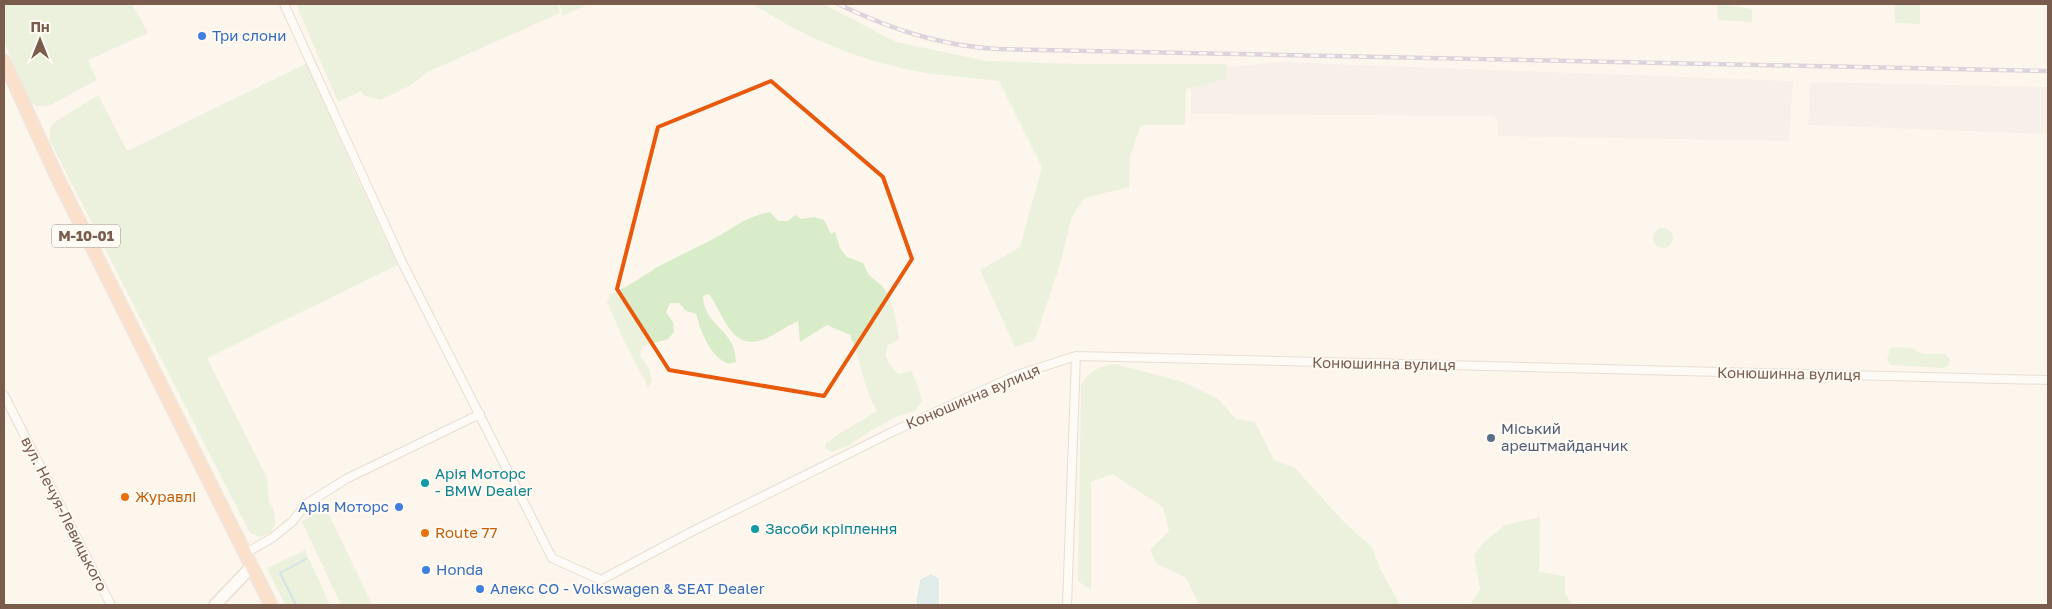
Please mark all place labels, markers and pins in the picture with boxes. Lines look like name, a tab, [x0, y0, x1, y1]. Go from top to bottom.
place label: Три слони	[212, 26, 286, 44]
marker: Три слони	[196, 30, 208, 42]
place label: Міський арештмайданчик	[1501, 419, 1629, 454]
marker: Міський арештмайданчик	[1485, 432, 1497, 444]
place label: Арія Моторс - BMW Dealer	[435, 464, 533, 499]
marker: Арія Моторс - BMW Dealer	[419, 477, 431, 489]
place label: Журавлі	[135, 487, 196, 505]
marker: Журавлі	[119, 491, 131, 503]
place label: Арія Моторс	[298, 497, 389, 515]
marker: Арія Моторс	[393, 501, 405, 513]
place label: Засоби кріплення	[765, 519, 897, 537]
place label: Route 77	[435, 523, 498, 541]
marker: Засоби кріплення	[749, 523, 761, 535]
marker: Route 77	[419, 527, 431, 539]
place label: Honda	[436, 560, 483, 578]
marker: Honda	[420, 564, 432, 576]
place label: Алекс CO - Volkswagen & SEAT Dealer	[490, 579, 765, 597]
marker: Алекс CO - Volkswagen & SEAT Dealer	[474, 583, 486, 595]

